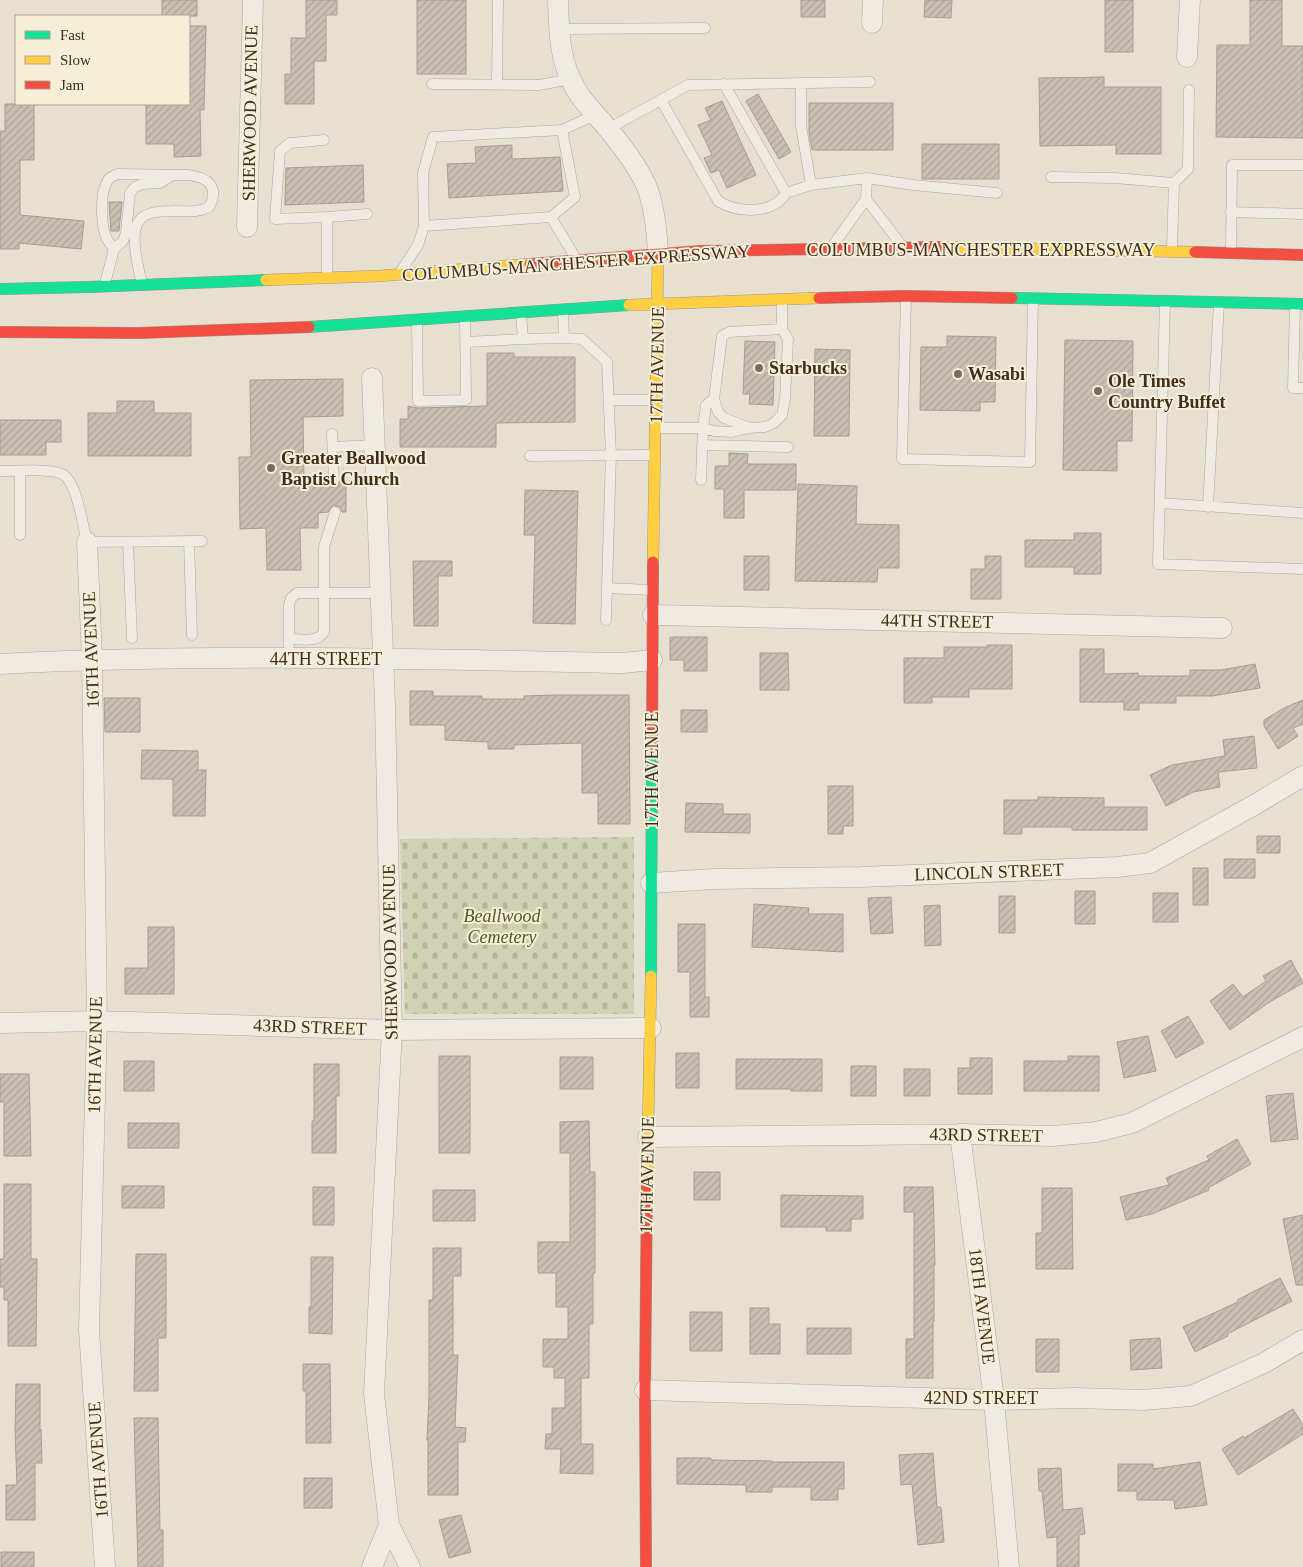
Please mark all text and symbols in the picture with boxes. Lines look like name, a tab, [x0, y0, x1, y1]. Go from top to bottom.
legend	[15, 15, 190, 105]
street label: SHERWOOD AVENUE	[238, 25, 262, 201]
text: Fast	[60, 27, 86, 43]
text: Slow	[60, 52, 91, 68]
text: Jam	[60, 77, 84, 93]
street label: COLUMBUS-MANCHESTER EXPRESSWAY	[807, 240, 1155, 260]
street label: COLUMBUS-MANCHESTER EXPRESSWAY	[401, 241, 751, 285]
street label: 17TH AVENUE	[646, 306, 668, 424]
place label: Starbucks	[769, 358, 847, 378]
marker: Starbucks	[753, 362, 765, 374]
place label: Wasabi	[968, 364, 1025, 384]
marker: Wasabi	[952, 368, 964, 380]
place label: Ole Times Country Buffet	[1108, 371, 1226, 412]
marker: Ole Times Country Buffet	[1092, 385, 1104, 397]
place label: Greater Beallwood Baptist Church	[281, 448, 426, 489]
marker: Greater Beallwood Baptist Church	[265, 462, 277, 474]
street label: 16TH AVENUE	[79, 591, 103, 709]
street label: 44TH STREET	[881, 610, 993, 632]
street label: 44TH STREET	[270, 649, 382, 669]
street label: 17TH AVENUE	[642, 711, 662, 829]
street label: LINCOLN STREET	[914, 859, 1064, 885]
street label: SHERWOOD AVENUE	[378, 864, 402, 1040]
park label: Beallwood Cemetery	[464, 906, 541, 947]
street label: 16TH AVENUE	[84, 996, 106, 1114]
street label: 43RD STREET	[253, 1015, 367, 1039]
street label: 17TH AVENUE	[636, 1116, 658, 1234]
street label: 43RD STREET	[929, 1124, 1043, 1146]
street label: 18TH AVENUE	[965, 1247, 999, 1365]
street label: 42ND STREET	[924, 1388, 1038, 1408]
street label: 16TH AVENUE	[84, 1401, 112, 1519]

